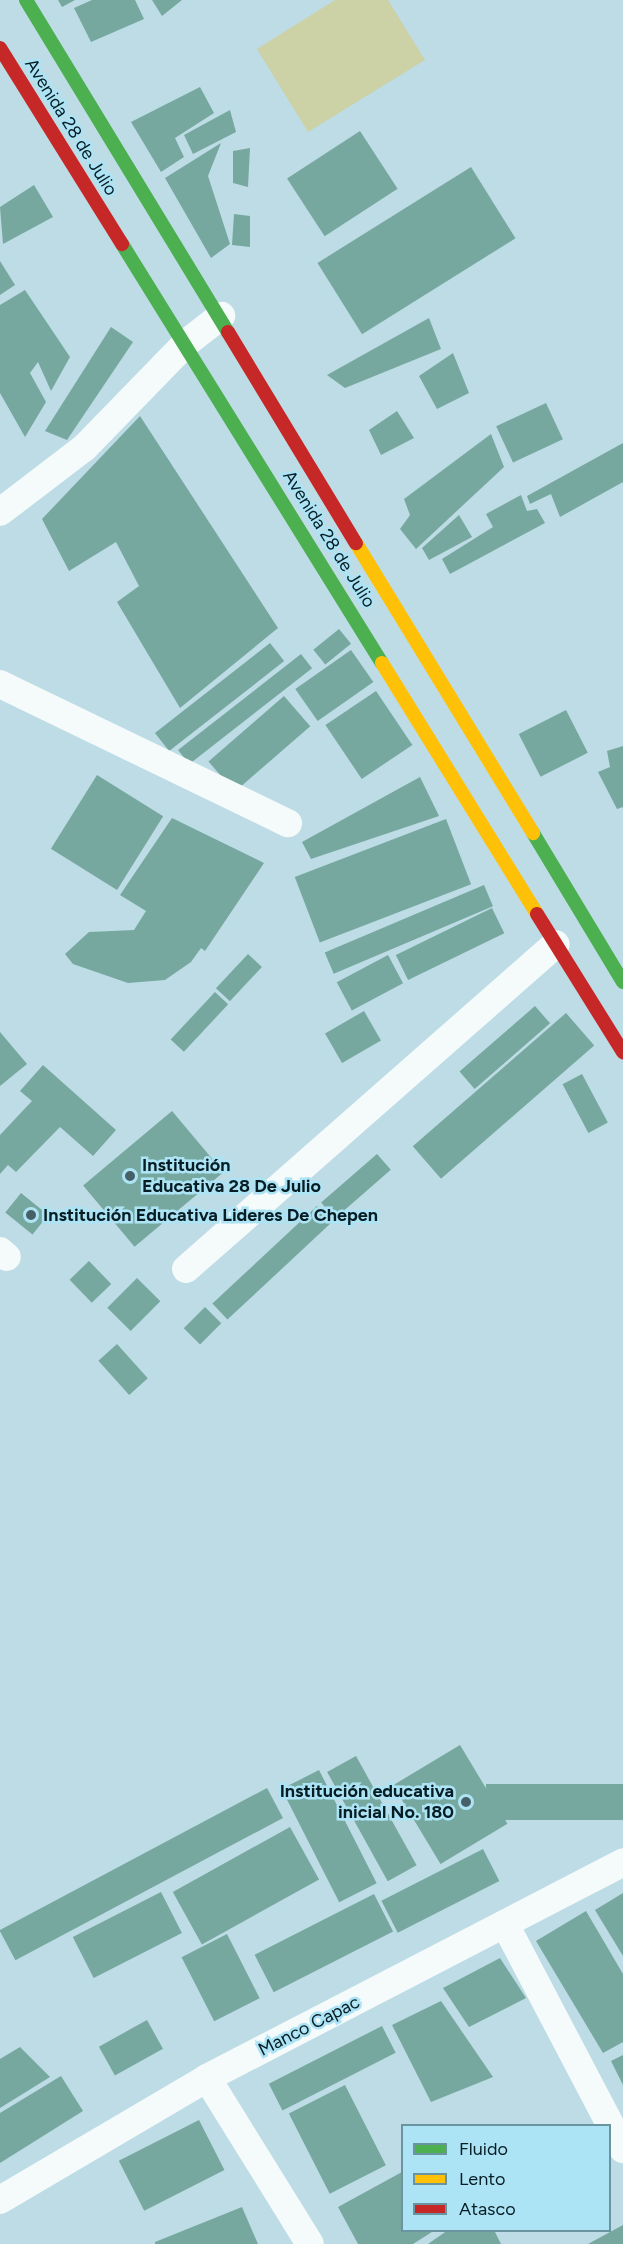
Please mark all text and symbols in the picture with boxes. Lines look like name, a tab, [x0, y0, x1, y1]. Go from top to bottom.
street label: Avenida 28 de Julio	[20, 54, 122, 200]
street label: Avenida 28 de Julio	[278, 466, 380, 612]
place label: Institución Educativa 28 De Julio	[142, 1155, 321, 1198]
marker: Institución Educativa 28 De Julio	[123, 1169, 137, 1183]
place label: Institución Educativa Lideres De Chepen	[43, 1204, 378, 1226]
marker: Institución Educativa Lideres De Chepen	[24, 1208, 38, 1222]
place label: Institución educativa inicial No. 180	[280, 1781, 454, 1824]
marker: Institución educativa inicial No. 180	[459, 1795, 473, 1809]
street label: Manco Capac	[255, 1991, 363, 2061]
legend	[401, 2124, 611, 2232]
text: Fluido	[459, 2138, 508, 2160]
text: Lento	[459, 2168, 505, 2190]
text: Atasco	[459, 2198, 516, 2220]

